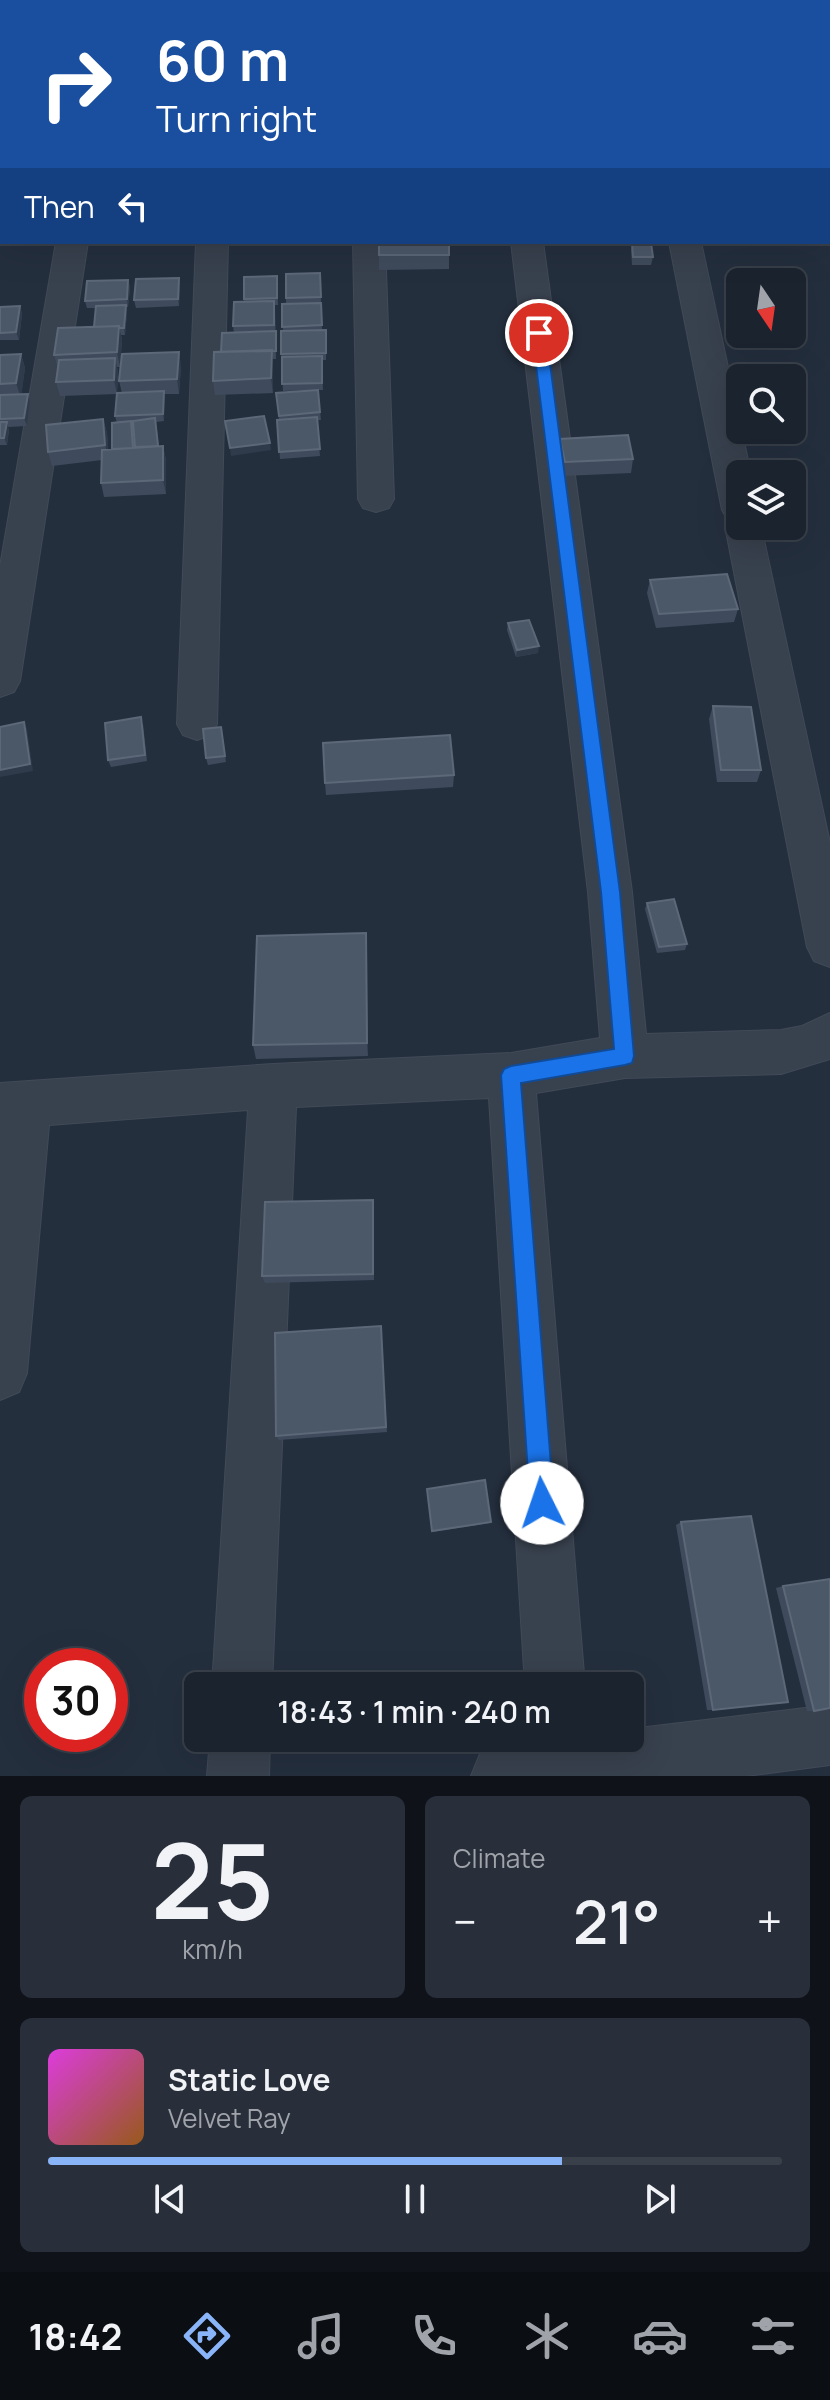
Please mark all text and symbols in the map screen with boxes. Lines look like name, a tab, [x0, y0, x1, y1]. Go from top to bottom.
text: 60 m	[156, 21, 289, 98]
icon: right	[24, 32, 128, 136]
text: Turn right	[156, 94, 317, 143]
icon: left	[111, 184, 155, 228]
text: Then	[24, 186, 95, 227]
north arrow	[726, 268, 806, 348]
map controls	[726, 268, 806, 540]
pin	[505, 299, 573, 367]
icon: arrive	[517, 311, 561, 355]
button: search	[726, 364, 806, 444]
button: layers	[726, 460, 806, 540]
position arrow	[500, 1461, 584, 1545]
speed limit sign: 30	[24, 1648, 128, 1752]
text: 18:43 · 1 min · 240 m	[277, 1691, 551, 1732]
text: 25	[151, 1808, 274, 1950]
text: Climate	[453, 1840, 545, 1876]
text: 21°	[573, 1880, 660, 1962]
text: −	[453, 1891, 477, 1951]
text: +	[757, 1891, 782, 1951]
text: km/h	[182, 1931, 243, 1967]
text: Static Love	[168, 2059, 331, 2100]
text: Velvet Ray	[168, 2100, 291, 2136]
icon: previous	[148, 2177, 192, 2221]
icon: pause	[393, 2177, 437, 2221]
icon: next	[638, 2177, 682, 2221]
icon: directions	[179, 2308, 235, 2364]
icon: music	[293, 2308, 349, 2364]
icon: phone	[406, 2308, 462, 2364]
icon: climate	[519, 2308, 575, 2364]
icon: car	[632, 2308, 688, 2364]
icon: filters	[745, 2308, 801, 2364]
text: 18:42	[29, 2312, 122, 2361]

